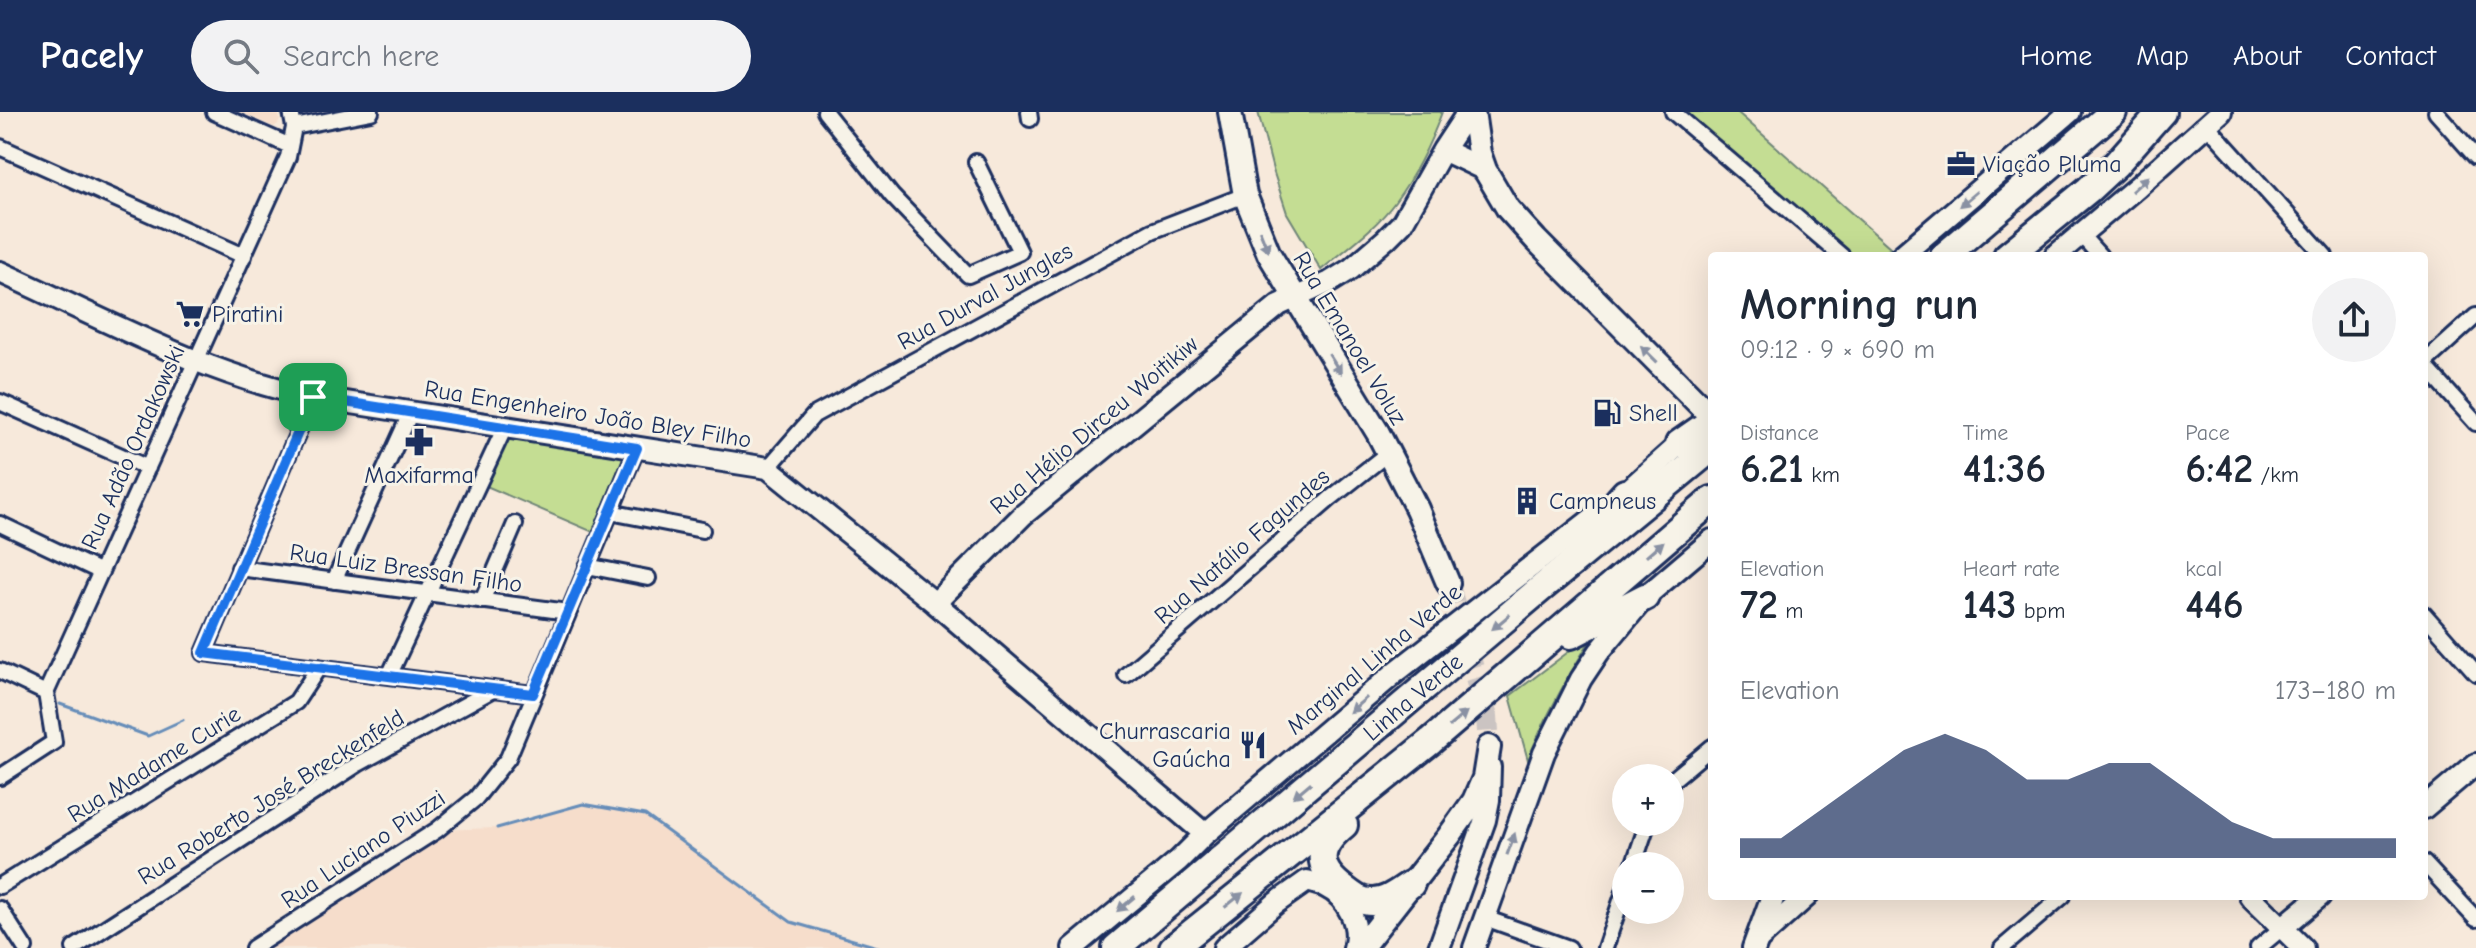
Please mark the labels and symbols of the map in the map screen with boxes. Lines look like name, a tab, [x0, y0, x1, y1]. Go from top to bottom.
office icon: Viação Pluma	[1946, 149, 1976, 179]
place label: Viação Pluma	[1983, 150, 2122, 178]
one-way arrow	[2131, 176, 2150, 194]
one-way arrow	[1958, 190, 1978, 207]
one-way arrow	[1257, 229, 1270, 253]
street label: Rua Durval Jungles	[893, 236, 1077, 356]
street label: Rua Emanoel Voluz	[1287, 246, 1413, 430]
supermarket icon: Piratini	[175, 299, 205, 329]
place label: Piratini	[212, 300, 283, 328]
street label: Rua Hélio Dirceu Woitikiw	[984, 329, 1204, 520]
street label: Rua Adão Ordakowski	[75, 340, 191, 554]
one-way arrow	[1640, 345, 1659, 364]
one-way arrow	[1328, 353, 1342, 375]
pin	[279, 363, 347, 431]
street label: Rua Engenheiro João Bley Filho	[423, 374, 753, 454]
fuel station icon: Shell	[1592, 398, 1622, 428]
place label: Shell	[1629, 399, 1678, 427]
pharmacy icon: Maxifarma	[404, 427, 434, 457]
place label: Maxifarma	[364, 461, 474, 489]
street label: Rua Natálio Fagundes	[1149, 462, 1335, 630]
building icon: Campneus	[1512, 486, 1542, 516]
place label: Campneus	[1549, 487, 1656, 515]
street label: Rua Luiz Bressan Filho	[288, 538, 524, 598]
one-way arrow	[1645, 541, 1665, 558]
street label: Marginal Linha Verde	[1281, 577, 1467, 741]
one-way arrow	[1491, 613, 1510, 631]
street label: Linha Verde	[1357, 647, 1469, 747]
one-way arrow	[1348, 695, 1368, 713]
street label: Rua Madame Curie	[62, 700, 246, 828]
street label: Rua Roberto José Breckenfeld	[133, 703, 409, 891]
one-way arrow	[1448, 711, 1468, 728]
place label: Churrascaria Gaúcha	[1099, 717, 1231, 773]
restaurant icon: Churrascaria Gaúcha	[1238, 730, 1268, 760]
one-way arrow	[1293, 781, 1313, 798]
street label: Rua Luciano Piuzzi	[276, 784, 450, 914]
one-way arrow	[1505, 832, 1518, 856]
one-way arrow	[1224, 892, 1244, 908]
one-way arrow	[1116, 895, 1136, 912]

